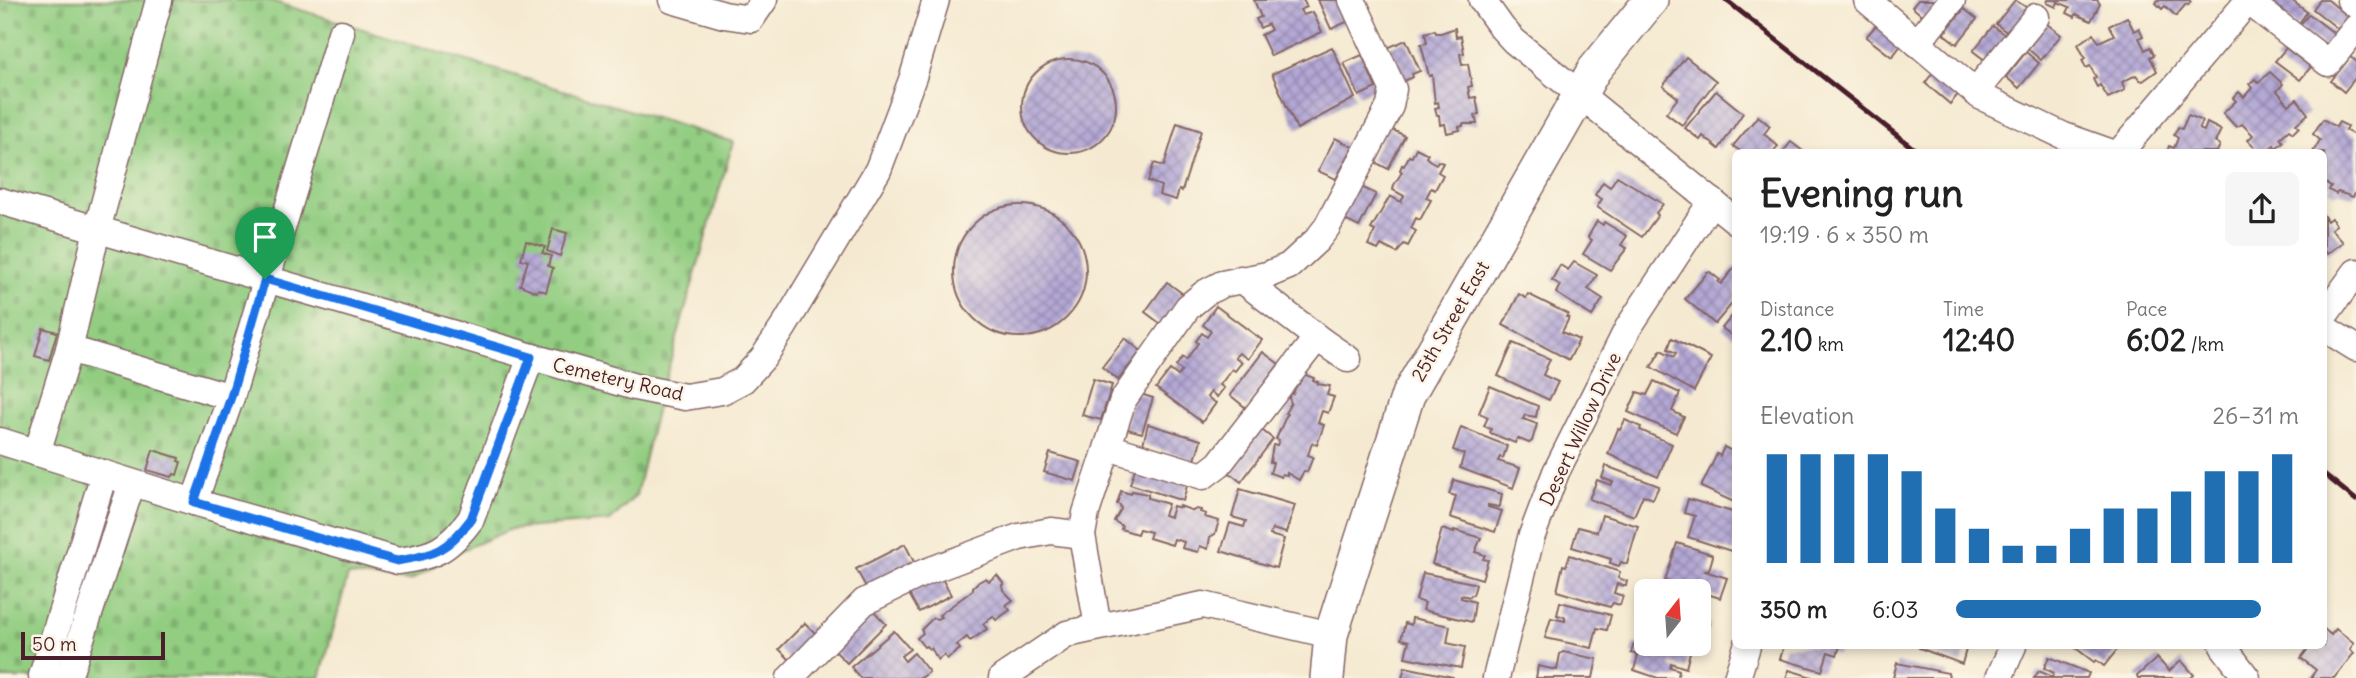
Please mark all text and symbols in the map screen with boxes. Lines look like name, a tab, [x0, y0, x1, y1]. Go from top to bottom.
text: Evening run	[1760, 170, 1963, 217]
button: share	[2225, 172, 2299, 246]
pin	[235, 207, 295, 279]
icon: arrive	[246, 218, 284, 256]
text: 19:19 · 6 × 350 m	[1760, 220, 1929, 249]
street label: 25th Street East	[1406, 256, 1494, 386]
text: Distance	[1760, 297, 1834, 321]
text: Time	[1943, 297, 1984, 321]
text: Pace	[2126, 297, 2167, 321]
text: 2.10	[1760, 321, 1813, 359]
text: 12:40	[1943, 321, 2015, 359]
text: 6:02	[2126, 321, 2186, 359]
text: km	[1813, 332, 1844, 356]
text: /km	[2186, 332, 2224, 356]
street label: Desert Willow Drive	[1534, 349, 1626, 509]
street label: Cemetery Road	[550, 352, 686, 406]
text: Elevation	[1760, 401, 1854, 430]
text: 26–31 m	[2212, 401, 2299, 430]
north arrow	[1634, 579, 1712, 656]
map controls	[1634, 579, 1711, 656]
text: 350 m	[1760, 595, 1827, 624]
text: 6:03	[1872, 595, 1919, 624]
scale bar	[21, 629, 164, 661]
text: 50 m	[32, 632, 77, 656]

